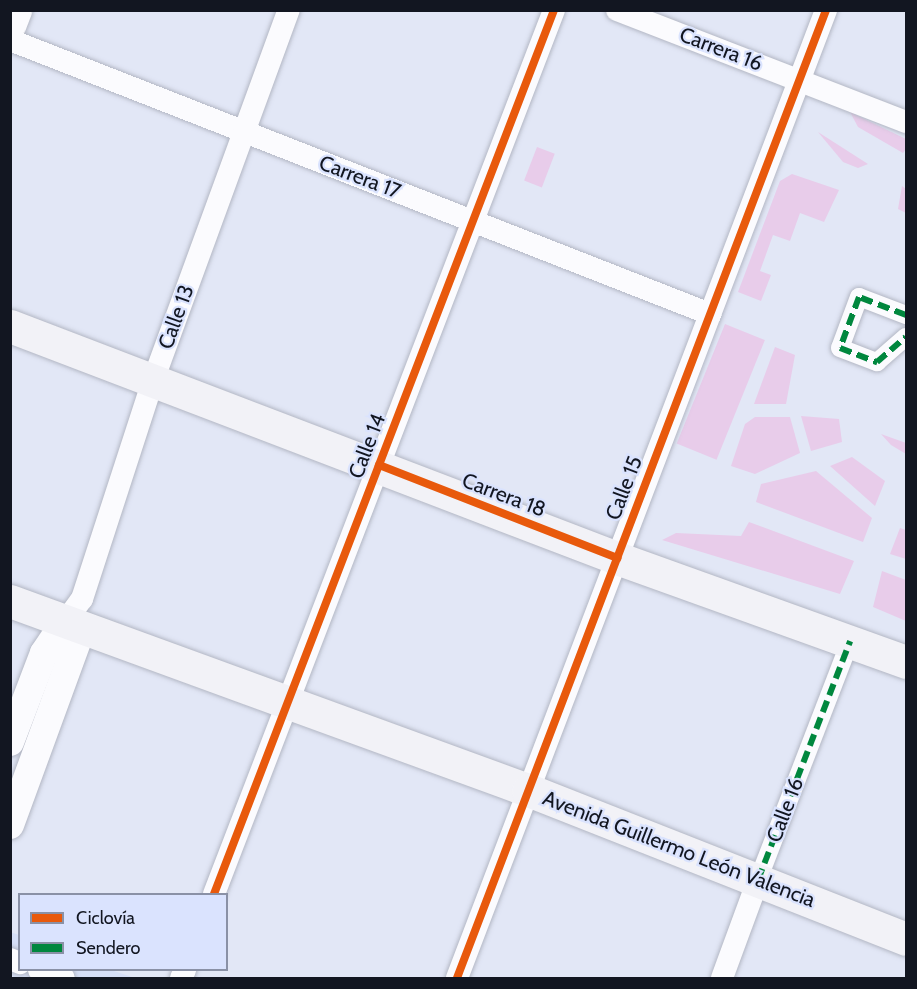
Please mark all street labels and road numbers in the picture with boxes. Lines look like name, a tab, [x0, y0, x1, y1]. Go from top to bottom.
street label: Carrera 16	[676, 22, 766, 76]
street label: Carrera 17	[316, 150, 404, 204]
street label: Calle 13	[153, 281, 199, 353]
street label: Calle 14	[343, 410, 391, 482]
street label: Calle 15	[600, 452, 648, 524]
street label: Carrera 18	[459, 468, 549, 522]
street label: Calle 16	[761, 774, 809, 846]
street label: Avenida Guillermo León Valencia	[539, 785, 819, 913]

